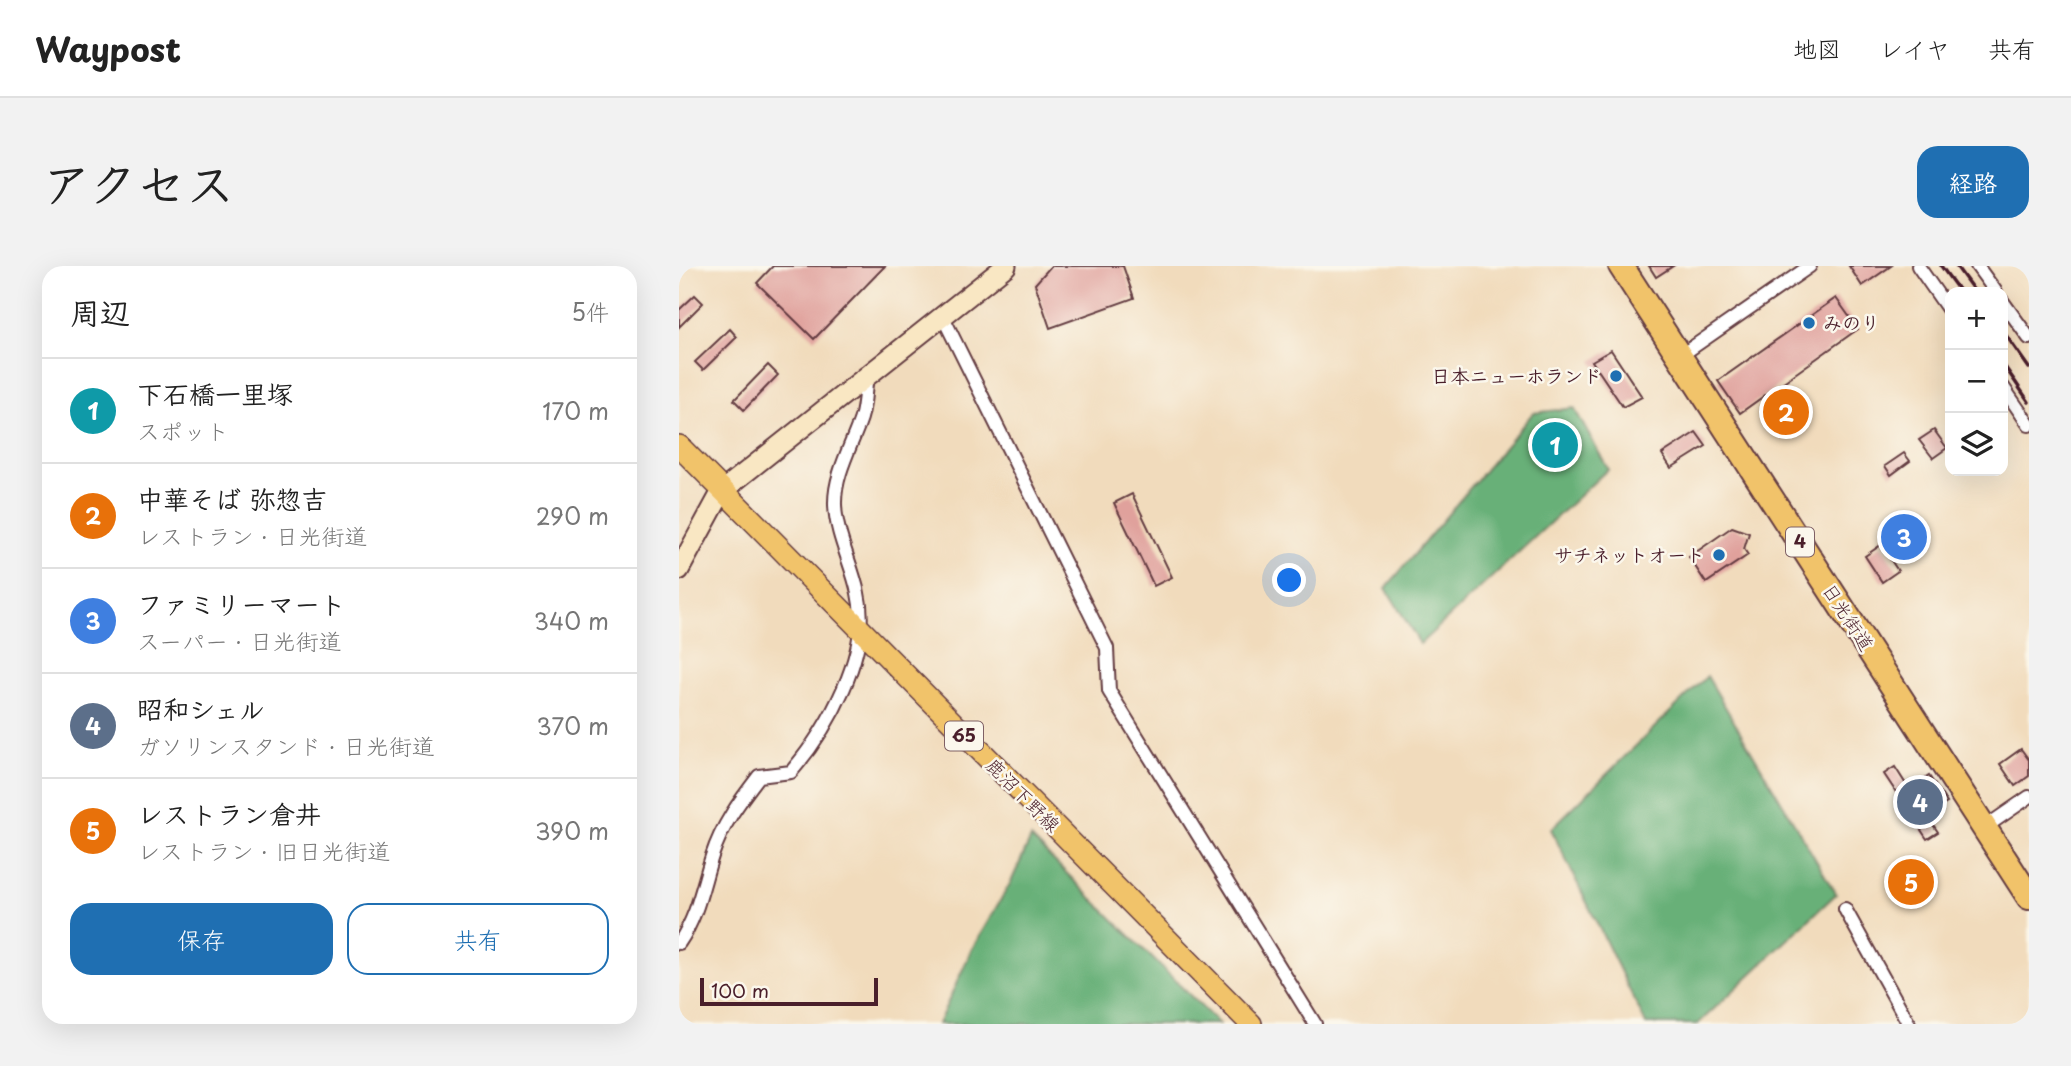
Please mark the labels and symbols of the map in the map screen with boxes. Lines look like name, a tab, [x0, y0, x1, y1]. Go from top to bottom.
place label: みのり	[1823, 308, 1880, 336]
marker: みのり	[1801, 315, 1817, 331]
place label: 日本ニューホランド	[1431, 361, 1602, 389]
marker: 日本ニューホランド	[1608, 368, 1624, 384]
pin: 2	[1763, 386, 1809, 438]
pin: 1	[1532, 419, 1578, 471]
pin: 3	[1881, 511, 1927, 563]
road number: 4	[1786, 528, 1814, 556]
place label: サチネットオート	[1554, 540, 1705, 568]
marker: サチネットオート	[1711, 547, 1727, 563]
your location	[1272, 563, 1306, 597]
street label: 日光街道	[1816, 577, 1881, 656]
road number: 65	[945, 722, 983, 750]
street label: 鹿沼下野線	[980, 751, 1067, 838]
pin: 4	[1897, 776, 1943, 828]
pin: 5	[1888, 856, 1934, 908]
scale bar	[700, 975, 879, 1007]

